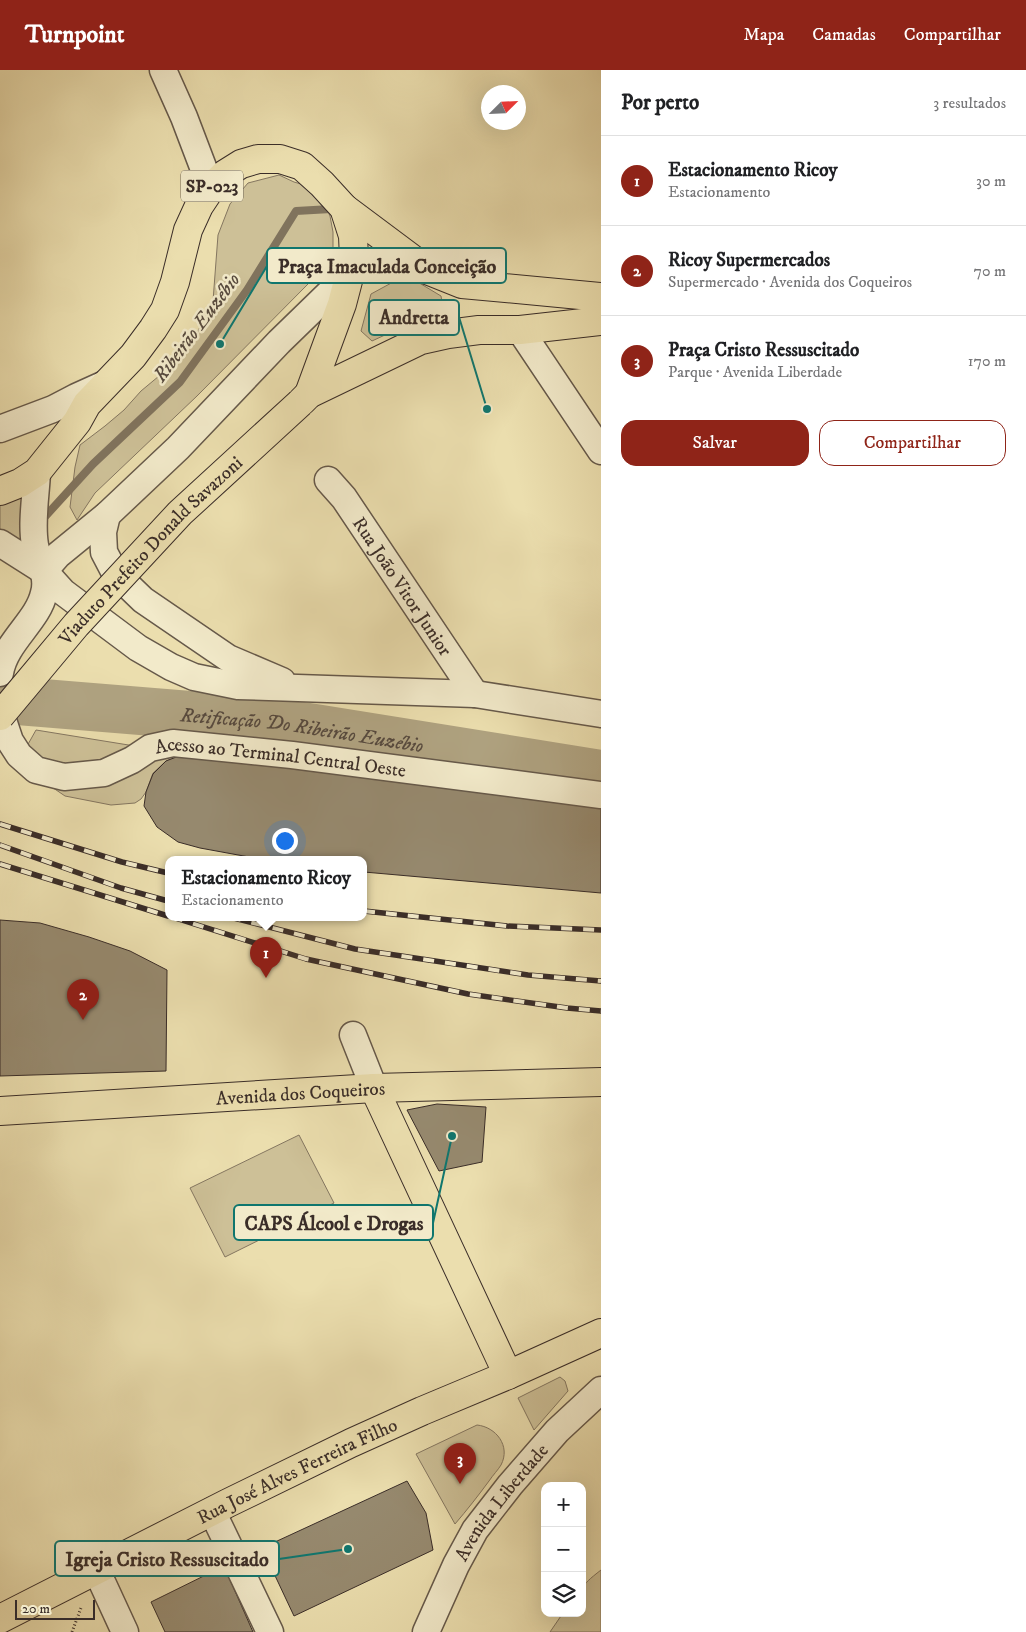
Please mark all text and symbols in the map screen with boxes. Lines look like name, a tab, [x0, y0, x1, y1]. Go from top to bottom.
text: Turnpoint	[25, 20, 124, 50]
text: Mapa	[744, 24, 784, 46]
text: Camadas	[812, 24, 876, 46]
text: Compartilhar	[904, 24, 1001, 46]
north arrow	[481, 85, 526, 130]
text: Por perto	[621, 90, 699, 116]
text: 3 resultados	[933, 93, 1006, 113]
text: Estacionamento Ricoy	[668, 159, 838, 182]
road number: SP-023	[181, 170, 243, 202]
text: 1	[634, 171, 640, 191]
text: 30 m	[976, 171, 1006, 191]
text: Estacionamento	[668, 182, 770, 202]
callout: Praça Imaculada Conceição	[267, 248, 506, 283]
text: Ricoy Supermercados	[668, 249, 830, 272]
text: Praça Imaculada Conceição	[278, 255, 497, 280]
text: 2	[633, 261, 641, 281]
text: 70 m	[974, 261, 1006, 281]
water label: Ribeirão Euzébio	[147, 268, 246, 388]
text: Supermercado · Avenida dos Coqueiros	[668, 272, 912, 292]
callout: Andretta	[369, 300, 459, 335]
text: Andretta	[378, 306, 450, 331]
text: Praça Cristo Ressuscitado	[668, 339, 859, 362]
text: 3	[634, 351, 640, 371]
text: 170 m	[968, 351, 1006, 371]
text: Parque · Avenida Liberdade	[668, 362, 842, 382]
button: Salvar	[621, 420, 809, 466]
button: Compartilhar	[819, 420, 1006, 466]
street label: Viaduto Prefeito Donald Savazoni	[54, 452, 248, 651]
street label: Rua João Vitor Junior	[347, 513, 456, 661]
water label: Retificação Do Ribeirão Euzébio	[179, 703, 425, 759]
street label: Acesso ao Terminal Central Oeste	[153, 733, 407, 783]
your location	[272, 828, 298, 854]
popup	[165, 856, 367, 921]
text: Estacionamento Ricoy	[181, 867, 351, 890]
text: Estacionamento	[181, 890, 284, 910]
pin: 1	[250, 937, 282, 978]
pin: 2	[67, 979, 99, 1020]
street label: Avenida dos Coqueiros	[215, 1078, 385, 1111]
callout: CAPS Álcool e Drogas	[234, 1205, 433, 1240]
text: CAPS Álcool e Drogas	[245, 1211, 424, 1237]
street label: Rua José Alves Ferreira Filho	[193, 1414, 401, 1530]
street label: Avenida Liberdade	[450, 1439, 554, 1565]
pin: 3	[444, 1443, 476, 1484]
map controls	[541, 1482, 586, 1617]
button: +	[541, 1482, 586, 1527]
button: −	[541, 1527, 586, 1572]
callout: Igreja Cristo Ressuscitado	[55, 1541, 279, 1576]
text: Igreja Cristo Ressuscitado	[65, 1548, 269, 1573]
button: layers	[541, 1572, 586, 1617]
scale bar	[15, 1597, 95, 1620]
text: 20 m	[22, 1600, 50, 1618]

